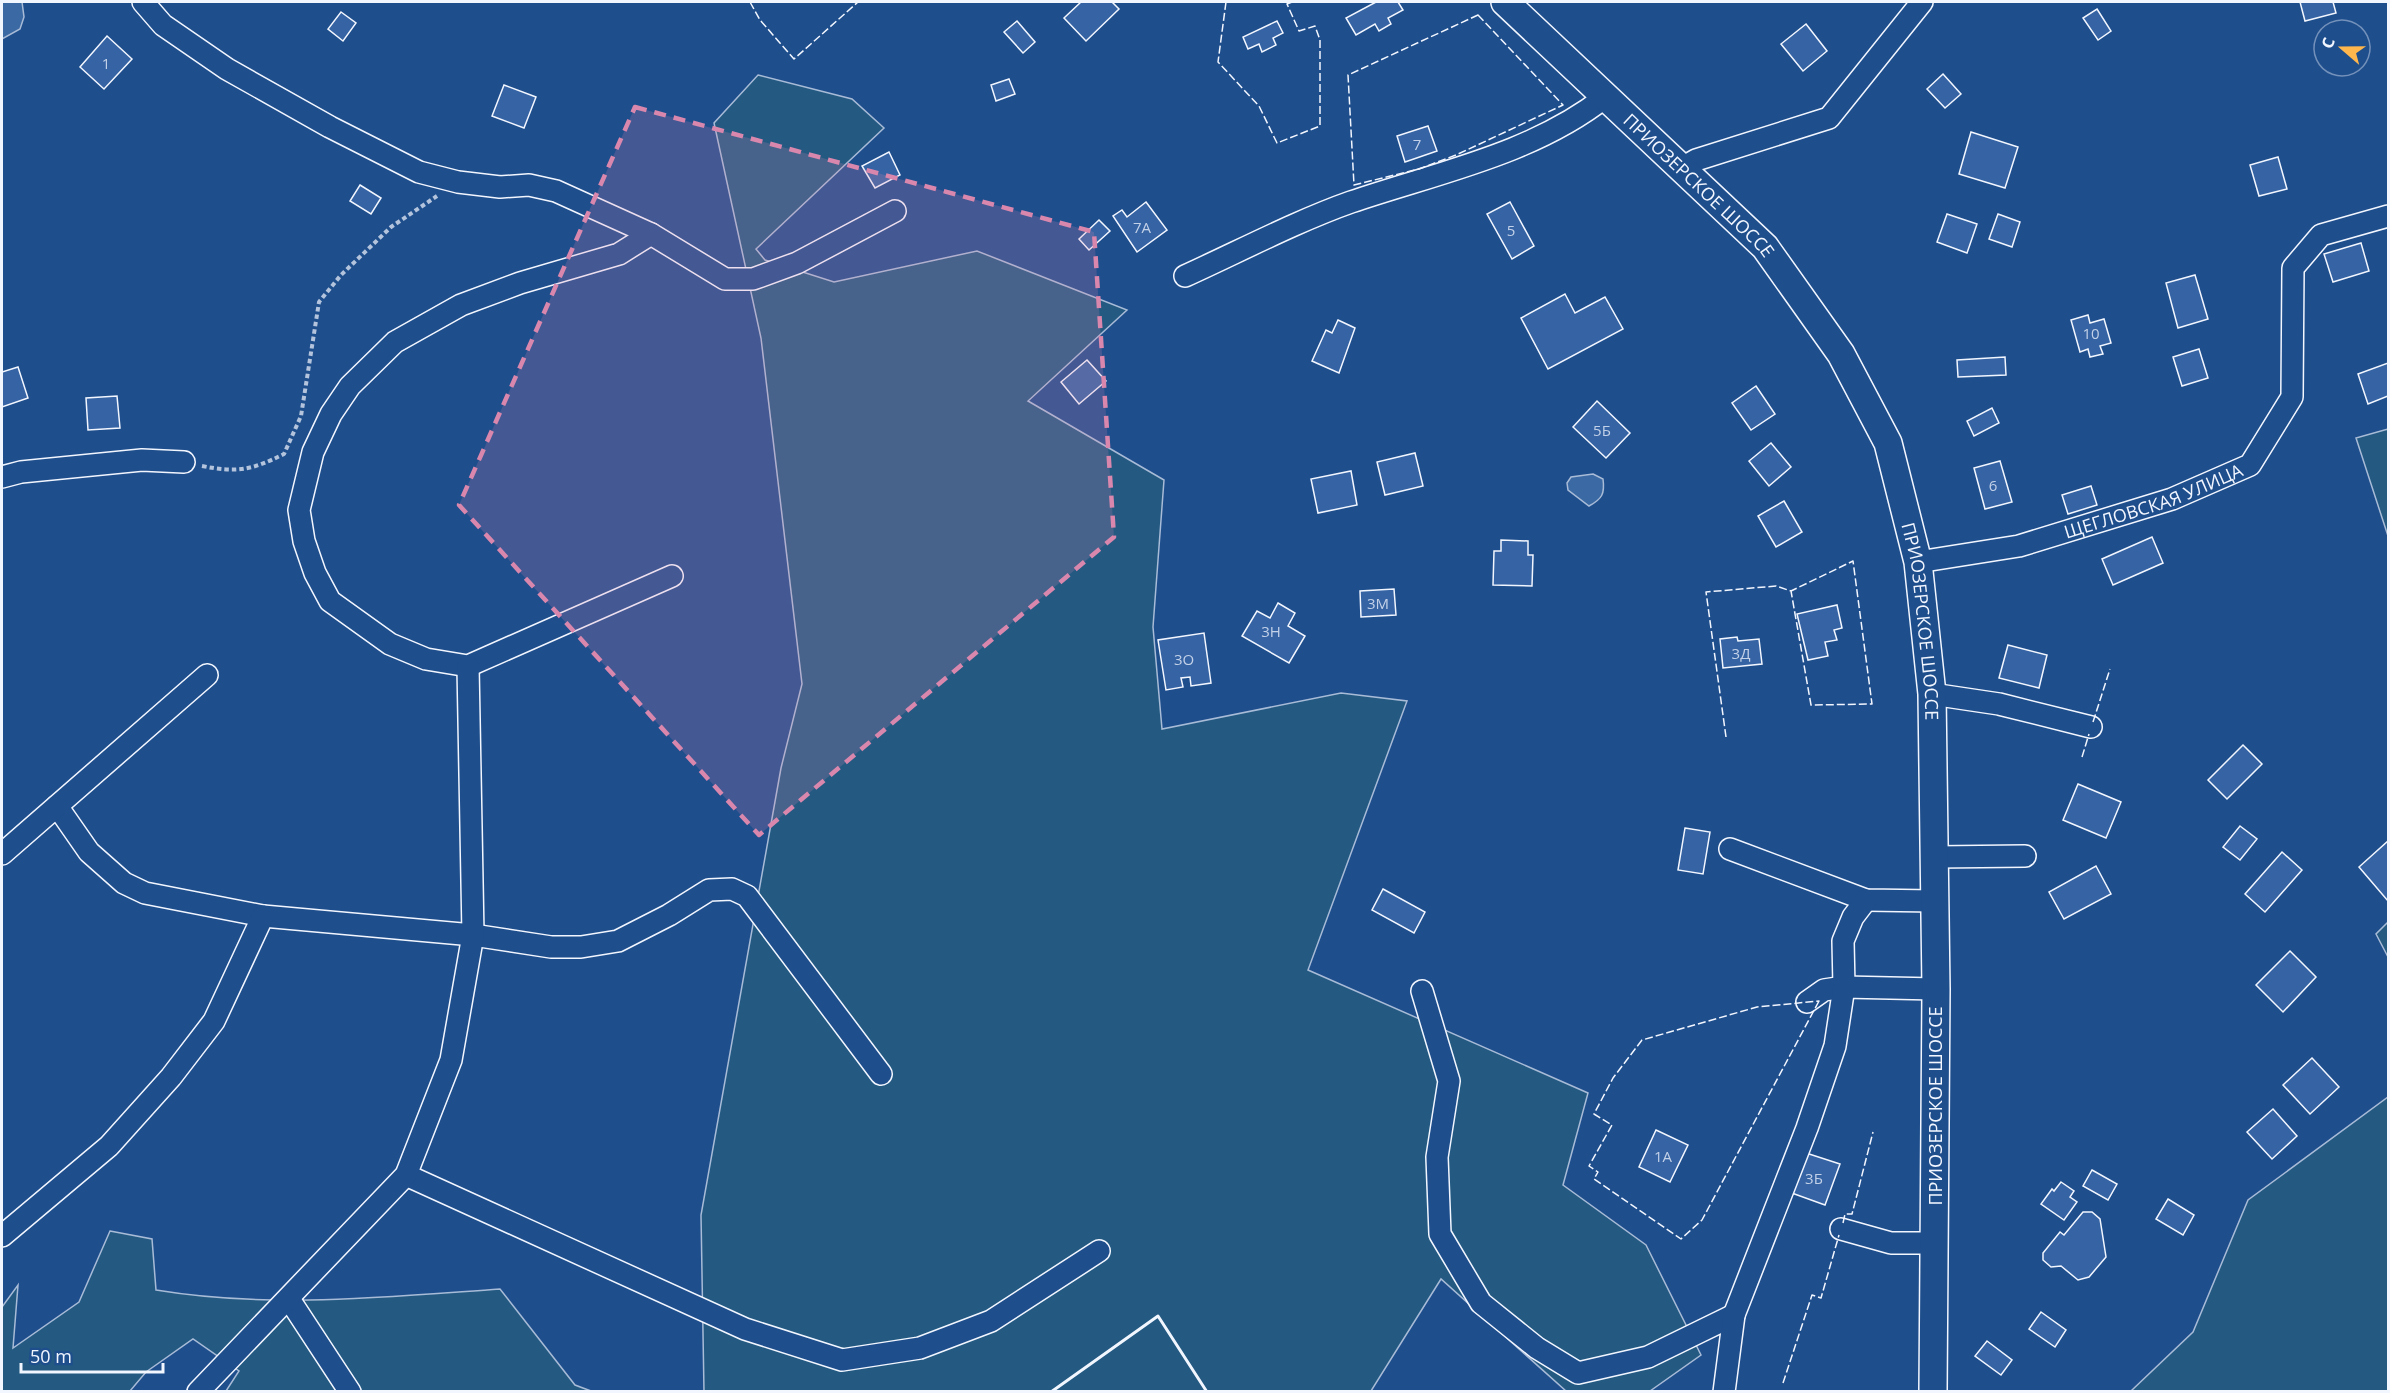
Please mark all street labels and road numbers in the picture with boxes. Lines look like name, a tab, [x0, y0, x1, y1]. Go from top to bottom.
street label: ПРИОЗЕРСКОЕ ШОССЕ	[1619, 108, 1780, 262]
street label: ЩЕГЛОВСКАЯ УЛИЦА	[2061, 457, 2247, 543]
street label: ПРИОЗЕРСКОЕ ШОССЕ	[1896, 520, 1944, 720]
street label: ПРИОЗЕРСКОЕ ШОССЕ	[1923, 1006, 1947, 1206]

